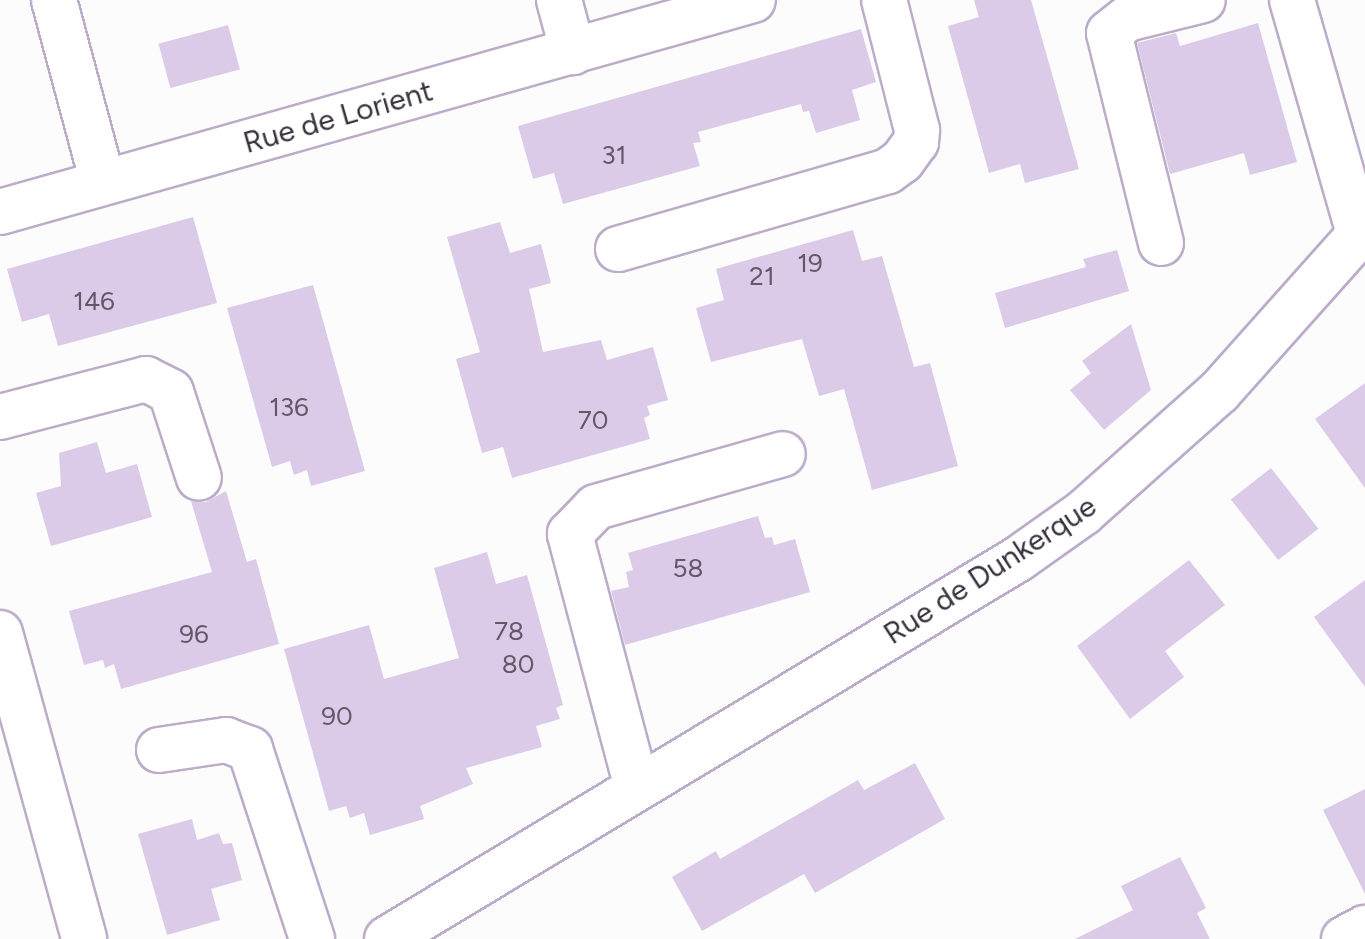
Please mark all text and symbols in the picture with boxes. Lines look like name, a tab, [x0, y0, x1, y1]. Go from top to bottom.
street label: Rue de Lorient	[239, 73, 437, 161]
house number: 31	[602, 140, 626, 172]
house number: 19	[797, 248, 823, 280]
house number: 21	[749, 261, 775, 293]
house number: 146	[73, 286, 115, 318]
house number: 136	[269, 392, 309, 424]
house number: 70	[578, 405, 608, 437]
street label: Rue de Dunkerque	[877, 488, 1103, 652]
house number: 58	[673, 553, 703, 585]
house number: 78	[494, 616, 524, 648]
house number: 96	[179, 619, 209, 651]
house number: 80	[502, 649, 534, 681]
house number: 90	[321, 701, 353, 733]

